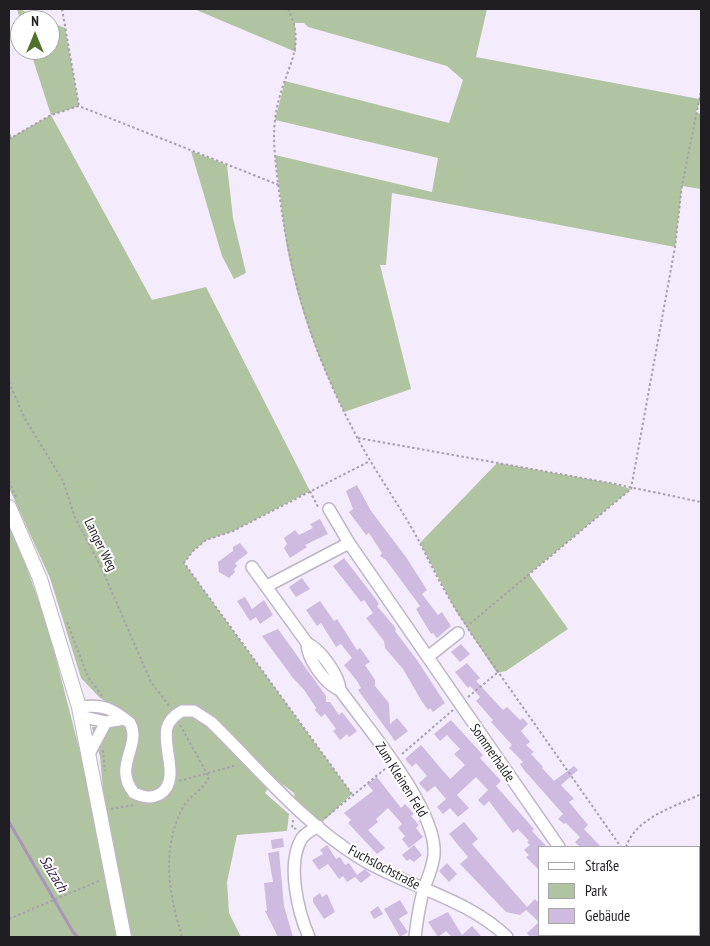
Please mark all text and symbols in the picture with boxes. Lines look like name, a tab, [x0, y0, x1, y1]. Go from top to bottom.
north arrow	[10, 10, 60, 60]
text: N	[31, 12, 39, 30]
street label: Langer Weg	[80, 516, 120, 574]
street label: Sommerhalde	[466, 721, 518, 785]
street label: Zum Kleinen Feld	[371, 740, 431, 820]
street label: Fuchslochstraße	[345, 842, 423, 894]
legend	[538, 846, 700, 936]
water label: Salzach	[35, 853, 71, 895]
text: Straße	[585, 856, 619, 875]
text: Park	[585, 881, 607, 900]
text: Gebäude	[585, 906, 630, 925]

